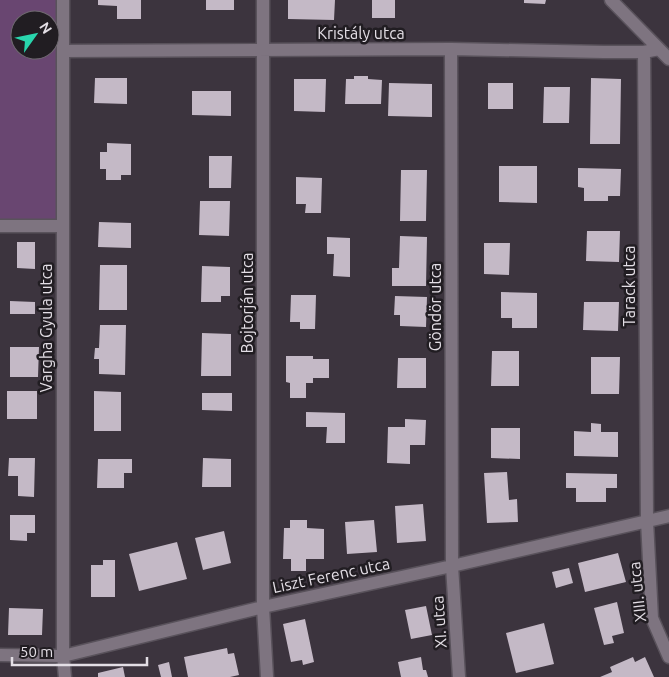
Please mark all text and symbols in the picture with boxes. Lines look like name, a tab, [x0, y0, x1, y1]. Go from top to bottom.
north arrow	[10, 10, 60, 60]
text: N	[36, 19, 55, 37]
street label: Kristály utca	[317, 24, 405, 42]
street label: Tarack utca	[620, 246, 638, 326]
street label: Bojtorján utca	[238, 252, 256, 354]
street label: Göndör utca	[426, 263, 444, 351]
street label: Vargha Gyula utca	[37, 264, 55, 392]
street label: Liszt Ferenc utca	[271, 554, 391, 596]
street label: XIII. utca	[625, 561, 649, 623]
street label: XI. utca	[428, 595, 450, 649]
scale bar	[12, 634, 148, 666]
text: 50 m	[20, 643, 53, 660]

